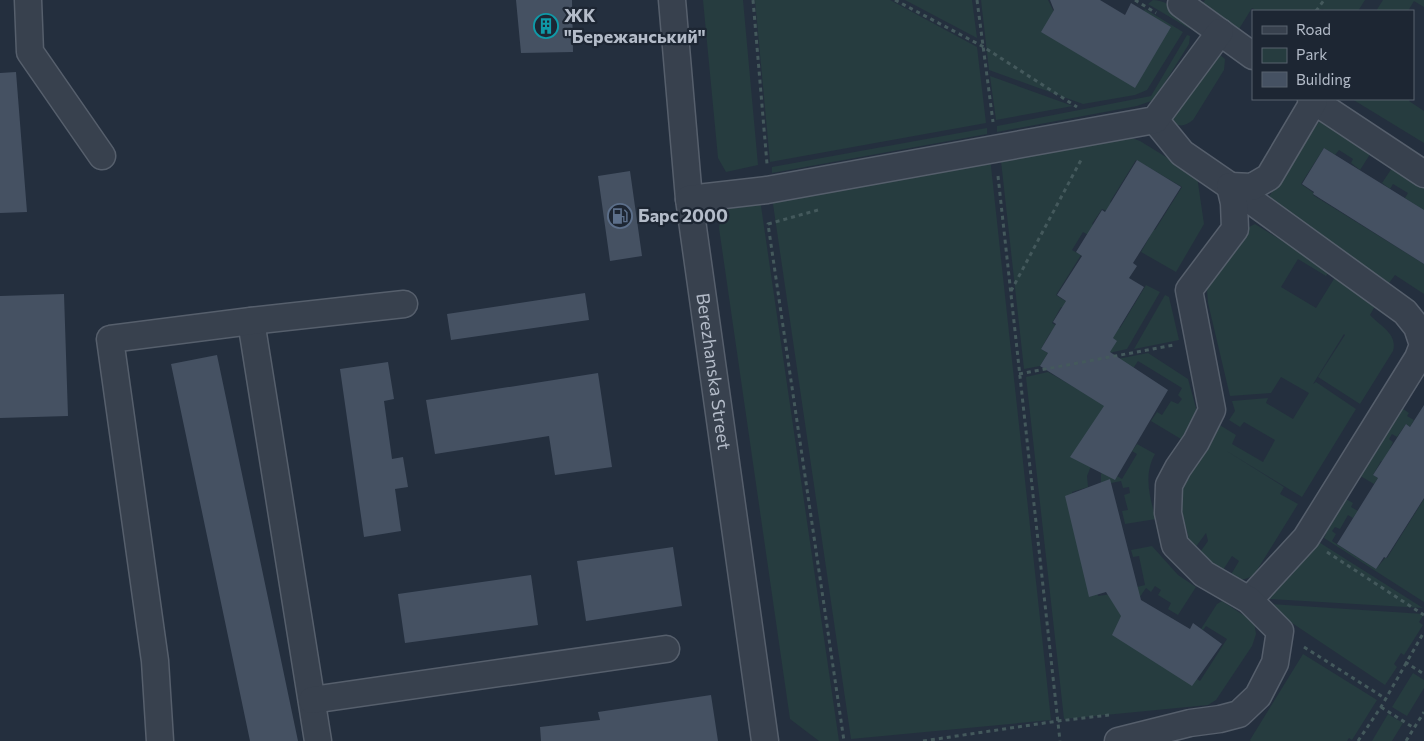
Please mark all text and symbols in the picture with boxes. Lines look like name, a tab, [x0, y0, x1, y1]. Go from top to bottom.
place label: ЖК "Бережанський"	[564, 4, 706, 47]
legend	[1252, 10, 1414, 100]
building icon: ЖК "Бережанський"	[533, 13, 559, 39]
text: Road	[1296, 20, 1331, 38]
text: Park	[1296, 45, 1327, 63]
text: Building	[1296, 70, 1351, 88]
fuel station icon: Барс 2000	[607, 203, 633, 229]
place label: Барс 2000	[638, 204, 728, 226]
street label: Berezhanska Street	[692, 292, 736, 451]

